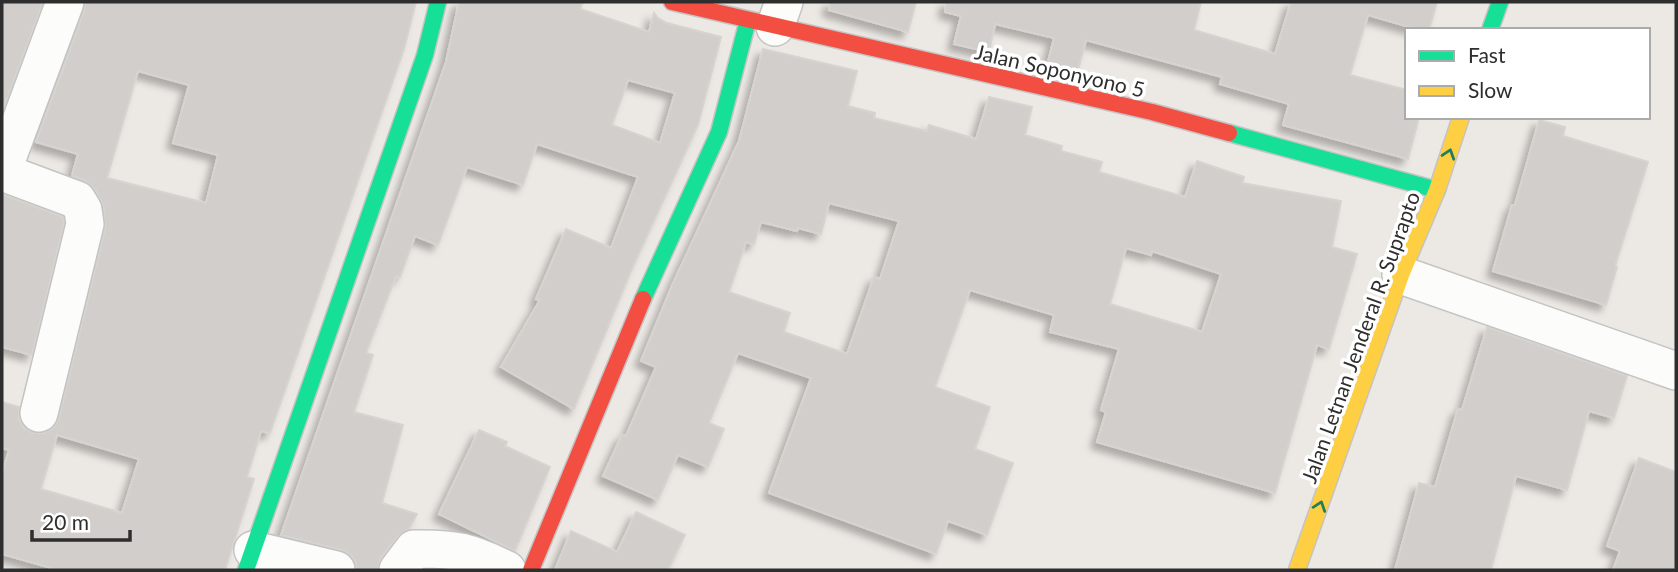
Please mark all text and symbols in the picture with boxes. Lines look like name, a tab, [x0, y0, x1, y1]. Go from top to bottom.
legend	[1405, 28, 1650, 119]
street label: Jalan Soponyono 5	[973, 38, 1147, 102]
text: Fast	[1468, 42, 1506, 67]
text: Slow	[1468, 77, 1513, 102]
one-way arrow	[1441, 149, 1455, 161]
street label: Jalan Letnan Jenderal R. Suprapto	[1296, 188, 1424, 486]
scale bar	[32, 498, 130, 542]
one-way arrow	[1312, 500, 1326, 512]
text: 20 m	[42, 509, 89, 534]

